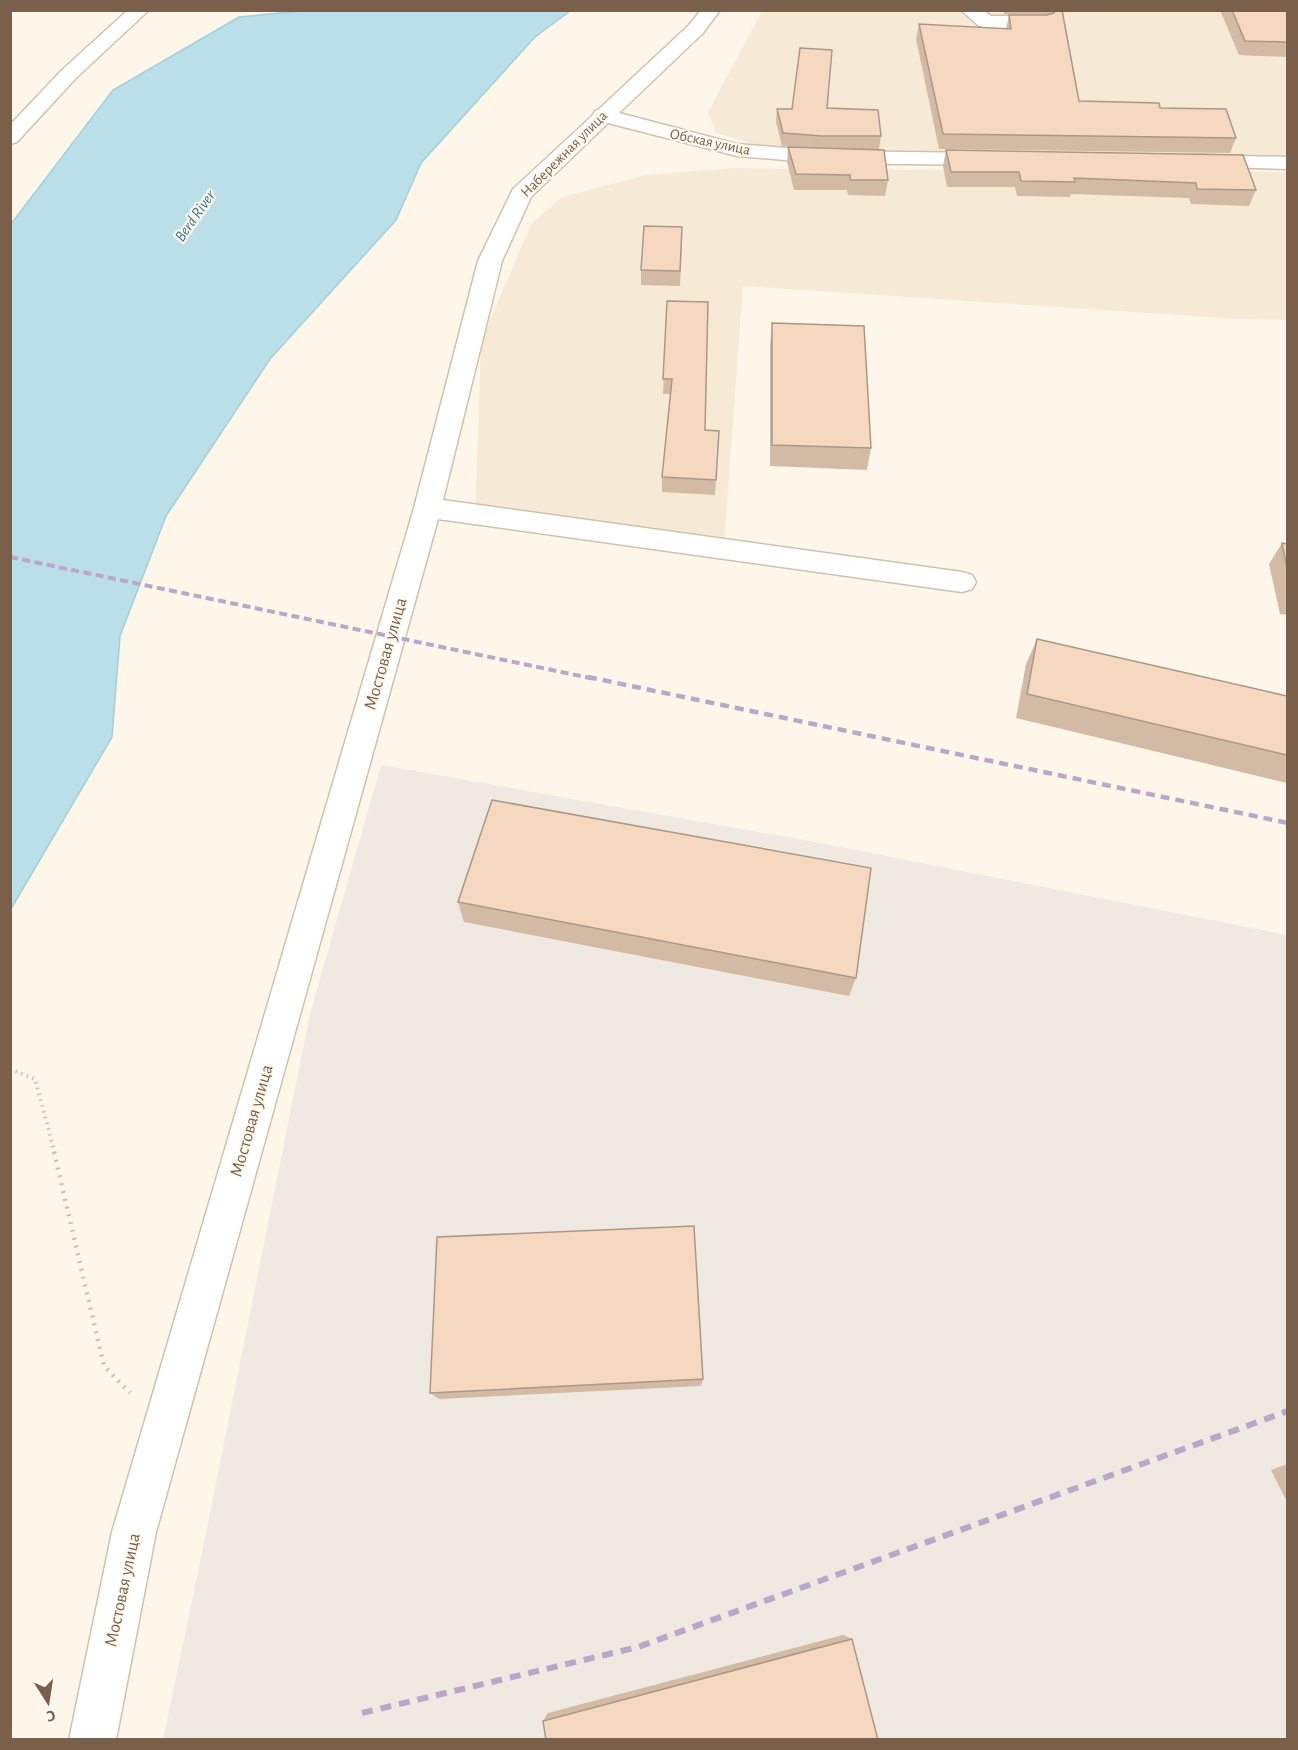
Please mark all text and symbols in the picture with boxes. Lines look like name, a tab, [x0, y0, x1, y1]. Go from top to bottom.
street label: Набережная улица	[518, 108, 610, 200]
street label: Обская улица	[668, 126, 752, 158]
water label: Berd River	[172, 187, 219, 244]
street label: Мостовая улица	[361, 596, 411, 712]
street label: Мостовая улица	[227, 1063, 277, 1179]
street label: Мостовая улица	[102, 1531, 144, 1649]
north arrow	[18, 1672, 78, 1732]
text: С	[45, 1707, 57, 1724]

